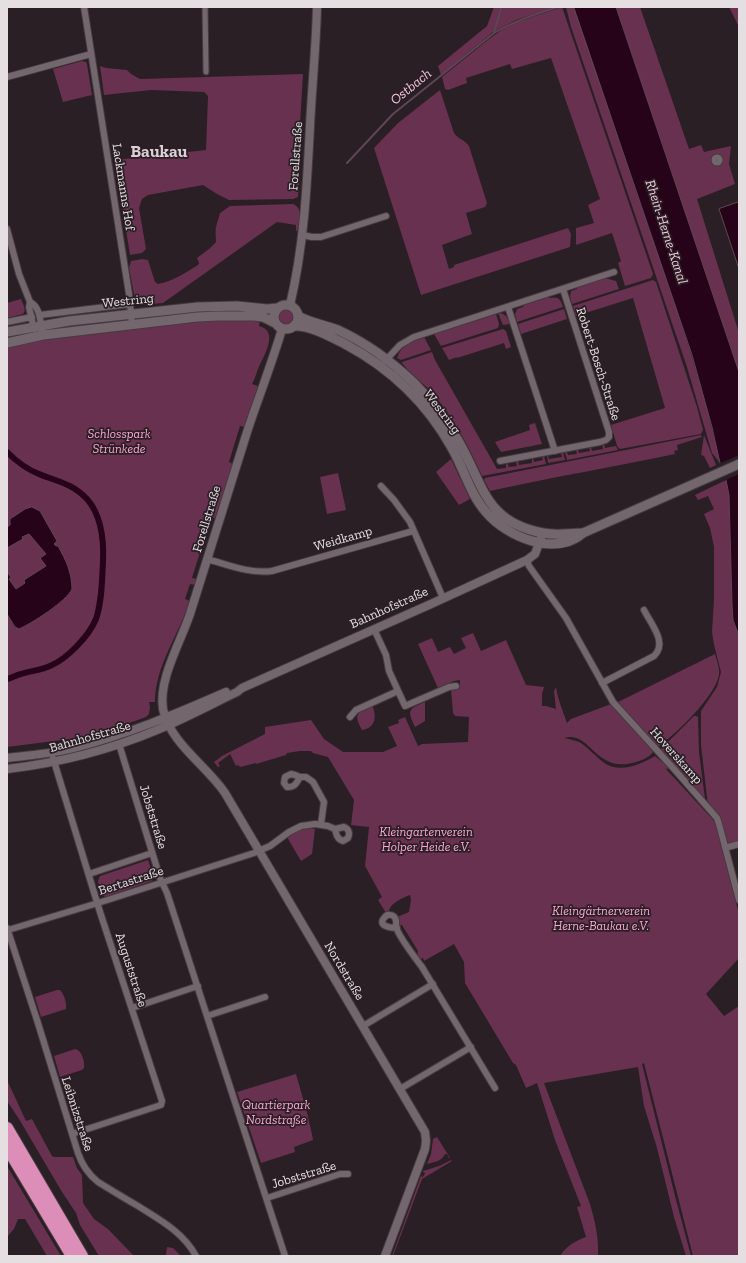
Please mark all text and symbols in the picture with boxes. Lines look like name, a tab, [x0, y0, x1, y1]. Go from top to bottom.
water label: Ostbach	[387, 65, 435, 109]
street label: Forellstraße	[286, 121, 306, 191]
district label: Baukau	[130, 142, 188, 162]
street label: Lackmanns Hof	[108, 143, 138, 231]
water label: Rhein-Herne-Kanal	[641, 178, 691, 286]
street label: Westring	[101, 291, 155, 311]
street label: Robert-Bosch-Straße	[572, 305, 624, 423]
street label: Westring	[420, 387, 464, 437]
park label: Schlosspark Strünkede	[88, 426, 150, 457]
street label: Forellstraße	[189, 484, 225, 554]
street label: Weidkamp	[312, 523, 374, 555]
street label: Bahnhofstraße	[348, 584, 430, 632]
street label: Bahnhofstraße	[48, 718, 132, 756]
street label: Hoverskamp	[646, 724, 706, 788]
street label: Jobststraße	[136, 783, 170, 851]
park label: Kleingartenverein Holper Heide e.V.	[379, 824, 473, 855]
street label: Bertastraße	[97, 863, 165, 899]
park label: Kleingärtnerverein Herne-Baukau e.V.	[552, 903, 650, 934]
street label: Auguststraße	[112, 931, 150, 1009]
street label: Nordstraße	[320, 939, 368, 1003]
street label: Leibnizstraße	[58, 1075, 96, 1153]
park label: Quartierpark Nordstraße	[242, 1097, 310, 1128]
street label: Jobststraße	[270, 1158, 338, 1192]

